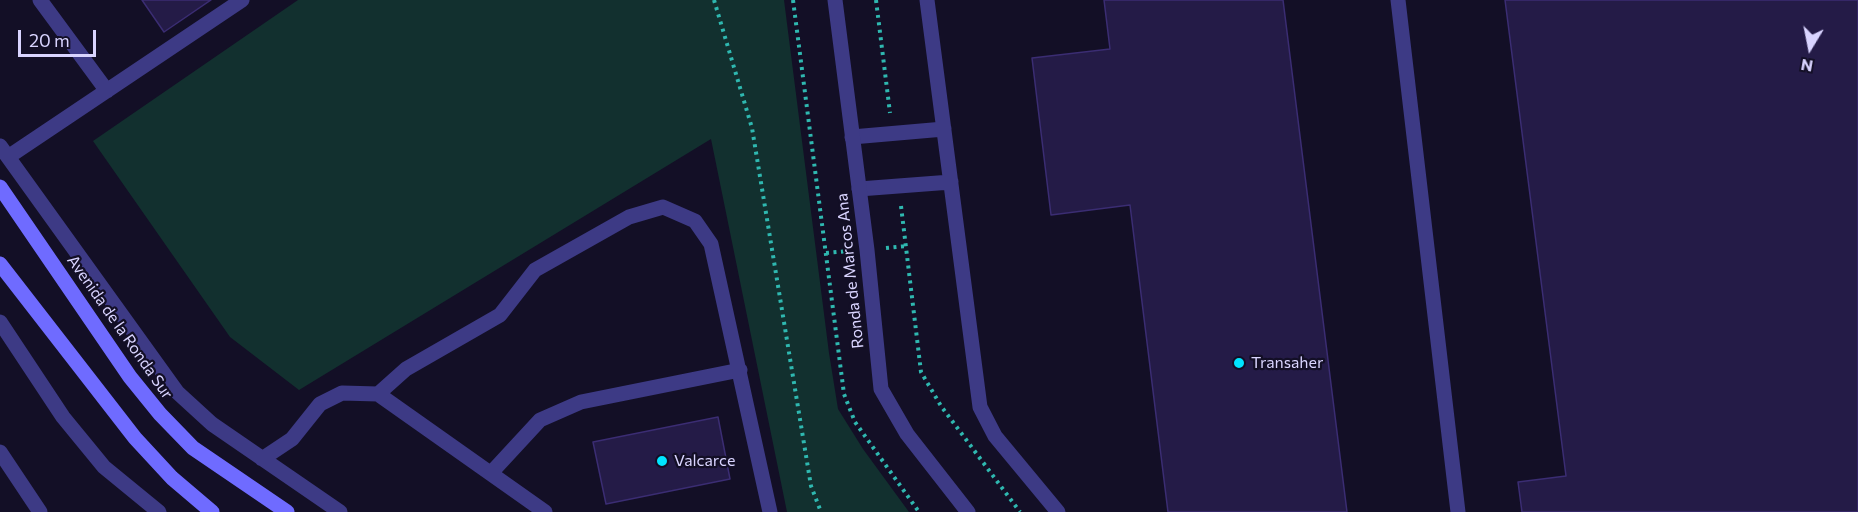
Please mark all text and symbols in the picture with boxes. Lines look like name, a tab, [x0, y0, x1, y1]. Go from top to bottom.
scale bar	[21, 18, 99, 56]
north arrow	[1780, 18, 1840, 78]
text: 20 m	[29, 29, 70, 51]
text: N	[1799, 56, 1814, 77]
street label: Ronda de Marcos Ana	[832, 192, 868, 350]
street label: Avenida de la Ronda Sur	[63, 251, 177, 403]
place label: Transaher	[1251, 353, 1323, 373]
marker: Transaher	[1232, 356, 1246, 370]
place label: Valcarce	[674, 451, 735, 471]
marker: Valcarce	[655, 454, 669, 468]

